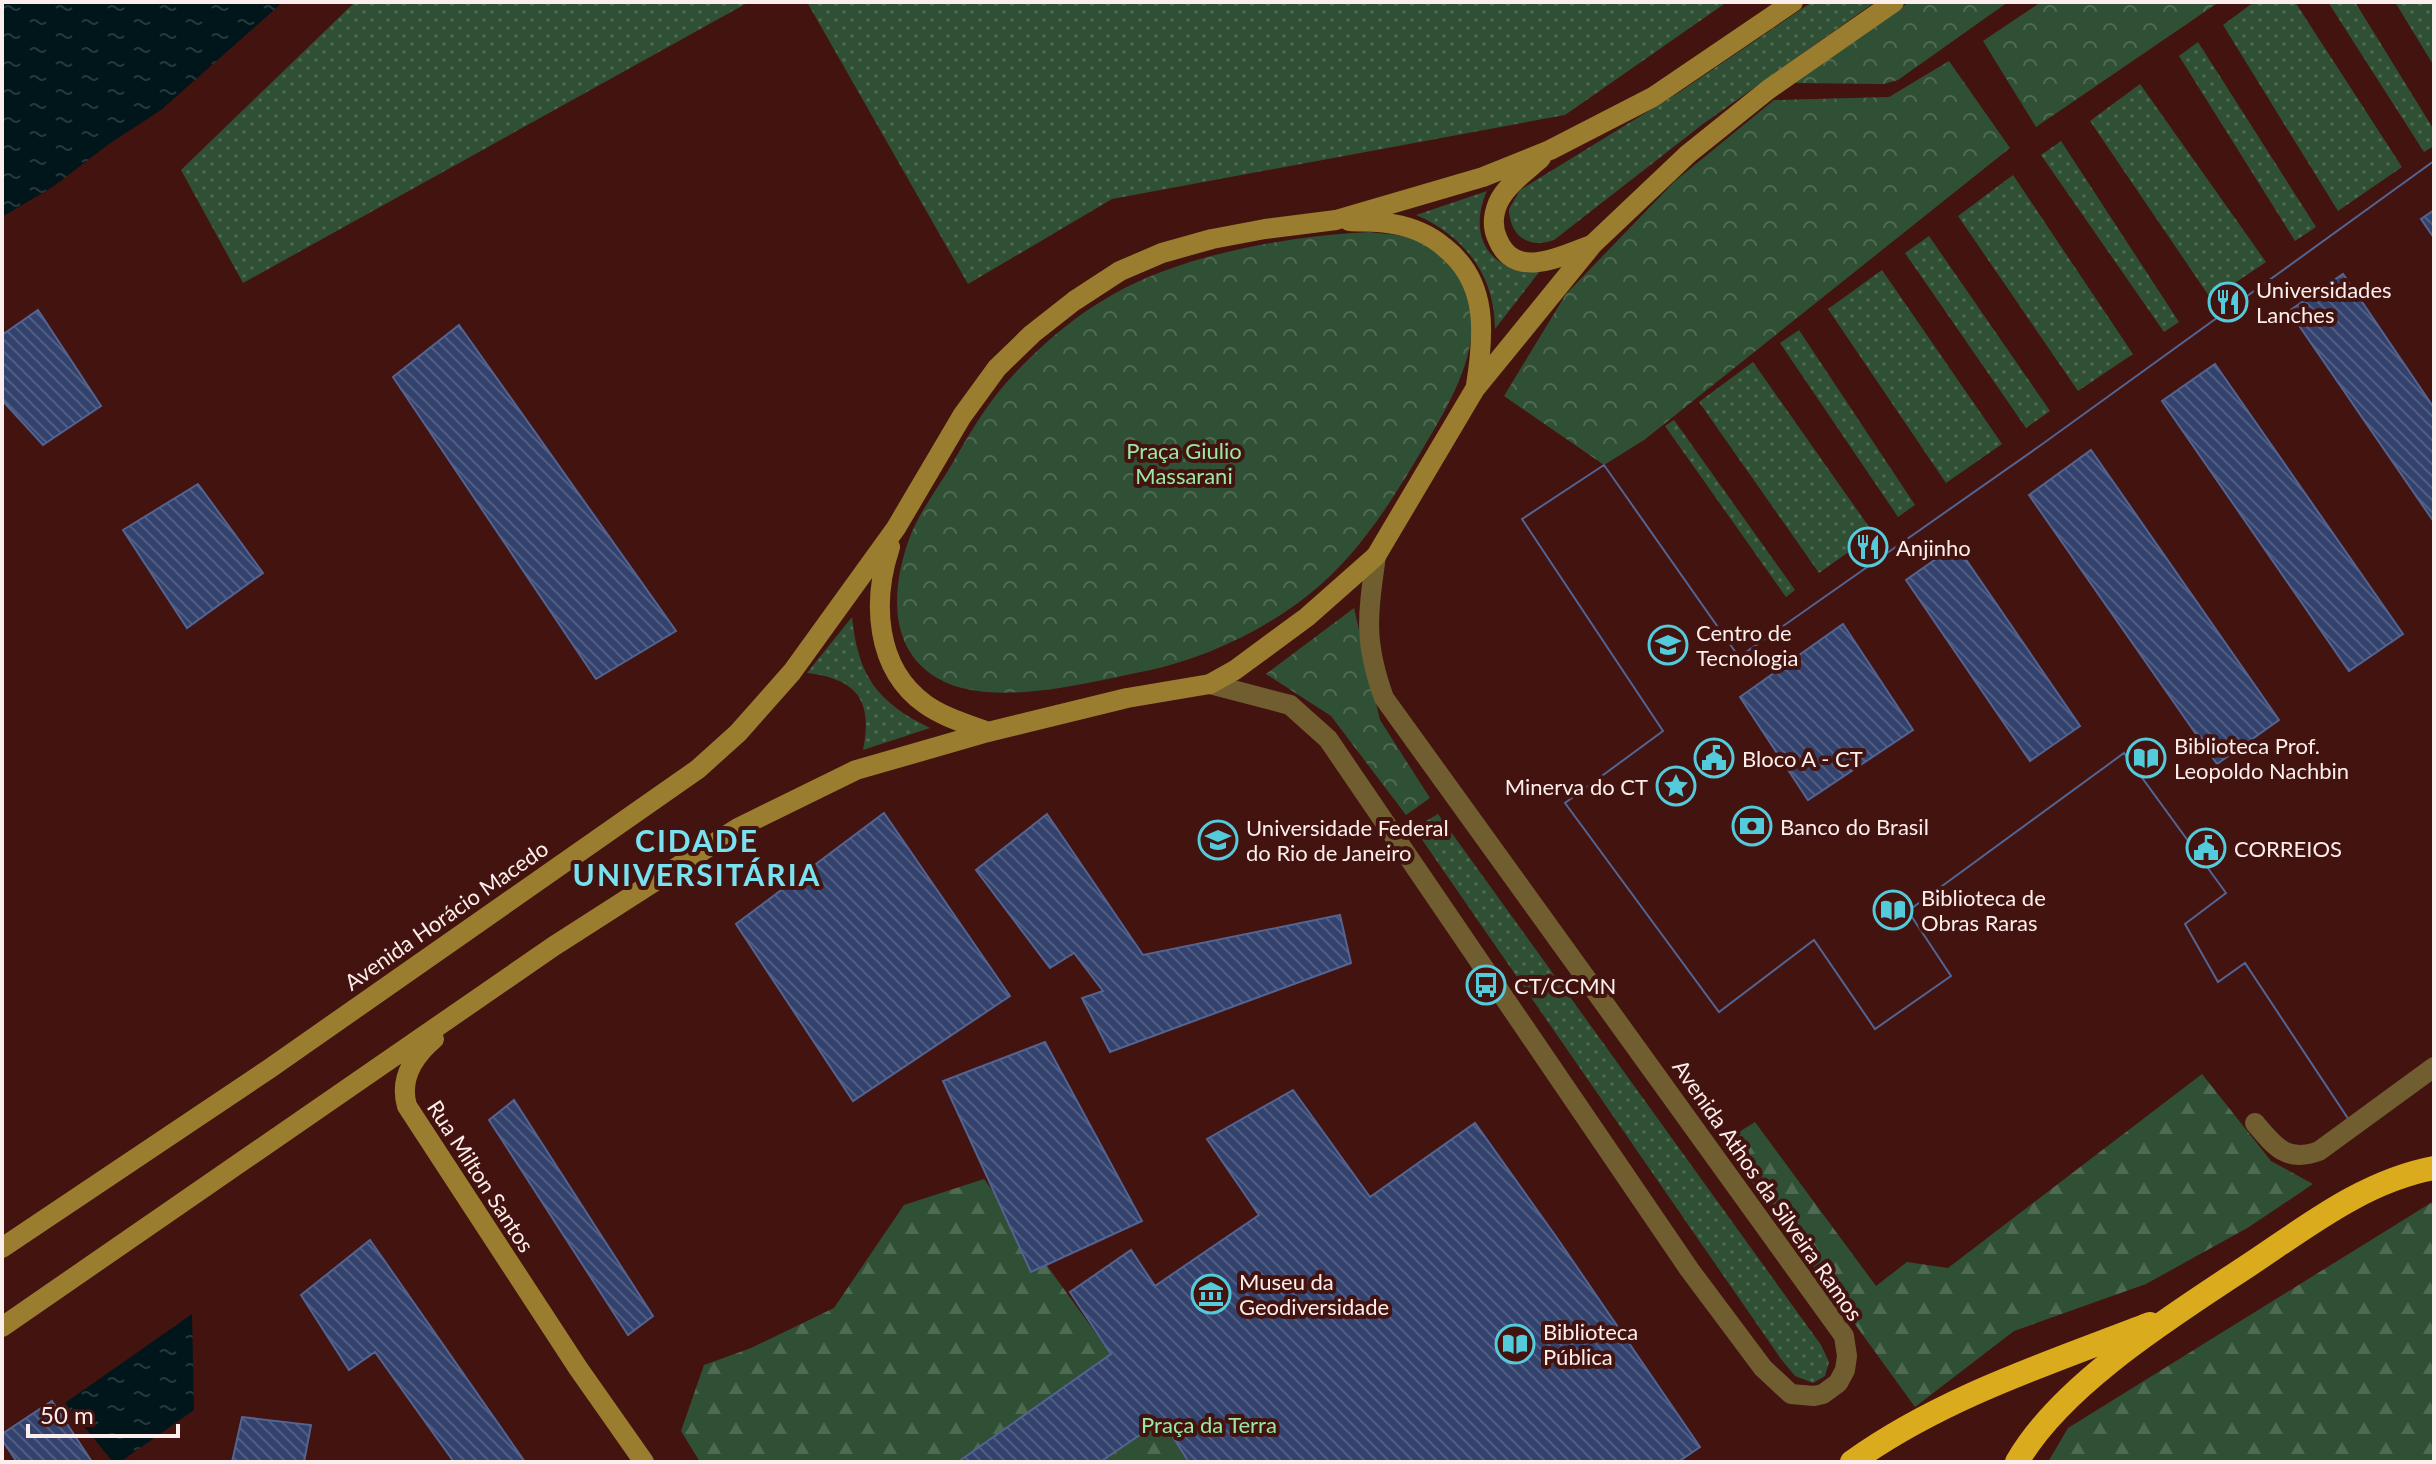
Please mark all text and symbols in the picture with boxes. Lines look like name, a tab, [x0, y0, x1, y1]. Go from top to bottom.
place label: Universidades Lanches	[2256, 276, 2392, 328]
restaurant icon: Universidades Lanches	[2207, 281, 2249, 323]
park label: Praça Giulio Massarani	[1126, 437, 1242, 489]
restaurant icon: Anjinho	[1847, 526, 1889, 568]
place label: Anjinho	[1896, 534, 1971, 561]
place label: Centro de Tecnologia	[1696, 619, 1798, 671]
school or university icon: Centro de Tecnologia	[1647, 624, 1689, 666]
place label: Biblioteca Prof. Leopoldo Nachbin	[2174, 732, 2349, 784]
public building icon: Bloco A - CT	[1693, 737, 1735, 779]
library icon: Biblioteca Prof. Leopoldo Nachbin	[2125, 737, 2167, 779]
place label: Bloco A - CT	[1742, 745, 1863, 772]
place icon: Minerva do CT	[1655, 765, 1697, 807]
place label: Minerva do CT	[1505, 773, 1648, 800]
bank icon: Banco do Brasil	[1731, 805, 1773, 847]
place label: Banco do Brasil	[1780, 813, 1929, 840]
place label: Universidade Federal do Rio de Janeiro	[1246, 814, 1449, 866]
school or university icon: Universidade Federal do Rio de Janeiro	[1197, 819, 1239, 861]
district label: CIDADE UNIVERSITÁRIA	[573, 822, 821, 892]
public building icon: CORREIOS	[2185, 827, 2227, 869]
street label: Avenida Horácio Macedo	[339, 834, 553, 996]
place label: CORREIOS	[2234, 835, 2342, 862]
place label: Biblioteca de Obras Raras	[1921, 884, 2046, 936]
library icon: Biblioteca de Obras Raras	[1872, 889, 1914, 931]
bus stop icon: CT/CCMN	[1465, 964, 1507, 1006]
place label: CT/CCMN	[1514, 972, 1616, 999]
street label: Avenida Athos da Silveira Ramos	[1667, 1054, 1869, 1326]
street label: Rua Milton Santos	[422, 1095, 540, 1257]
place label: Museu da Geodiversidade	[1239, 1268, 1389, 1320]
museum icon: Museu da Geodiversidade	[1190, 1273, 1232, 1315]
place label: Biblioteca Pública	[1543, 1318, 1638, 1370]
library icon: Biblioteca Pública	[1494, 1323, 1536, 1365]
scale bar	[28, 1388, 178, 1438]
text: 50 m	[40, 1400, 94, 1429]
park label: Praça da Terra	[1141, 1411, 1277, 1438]

